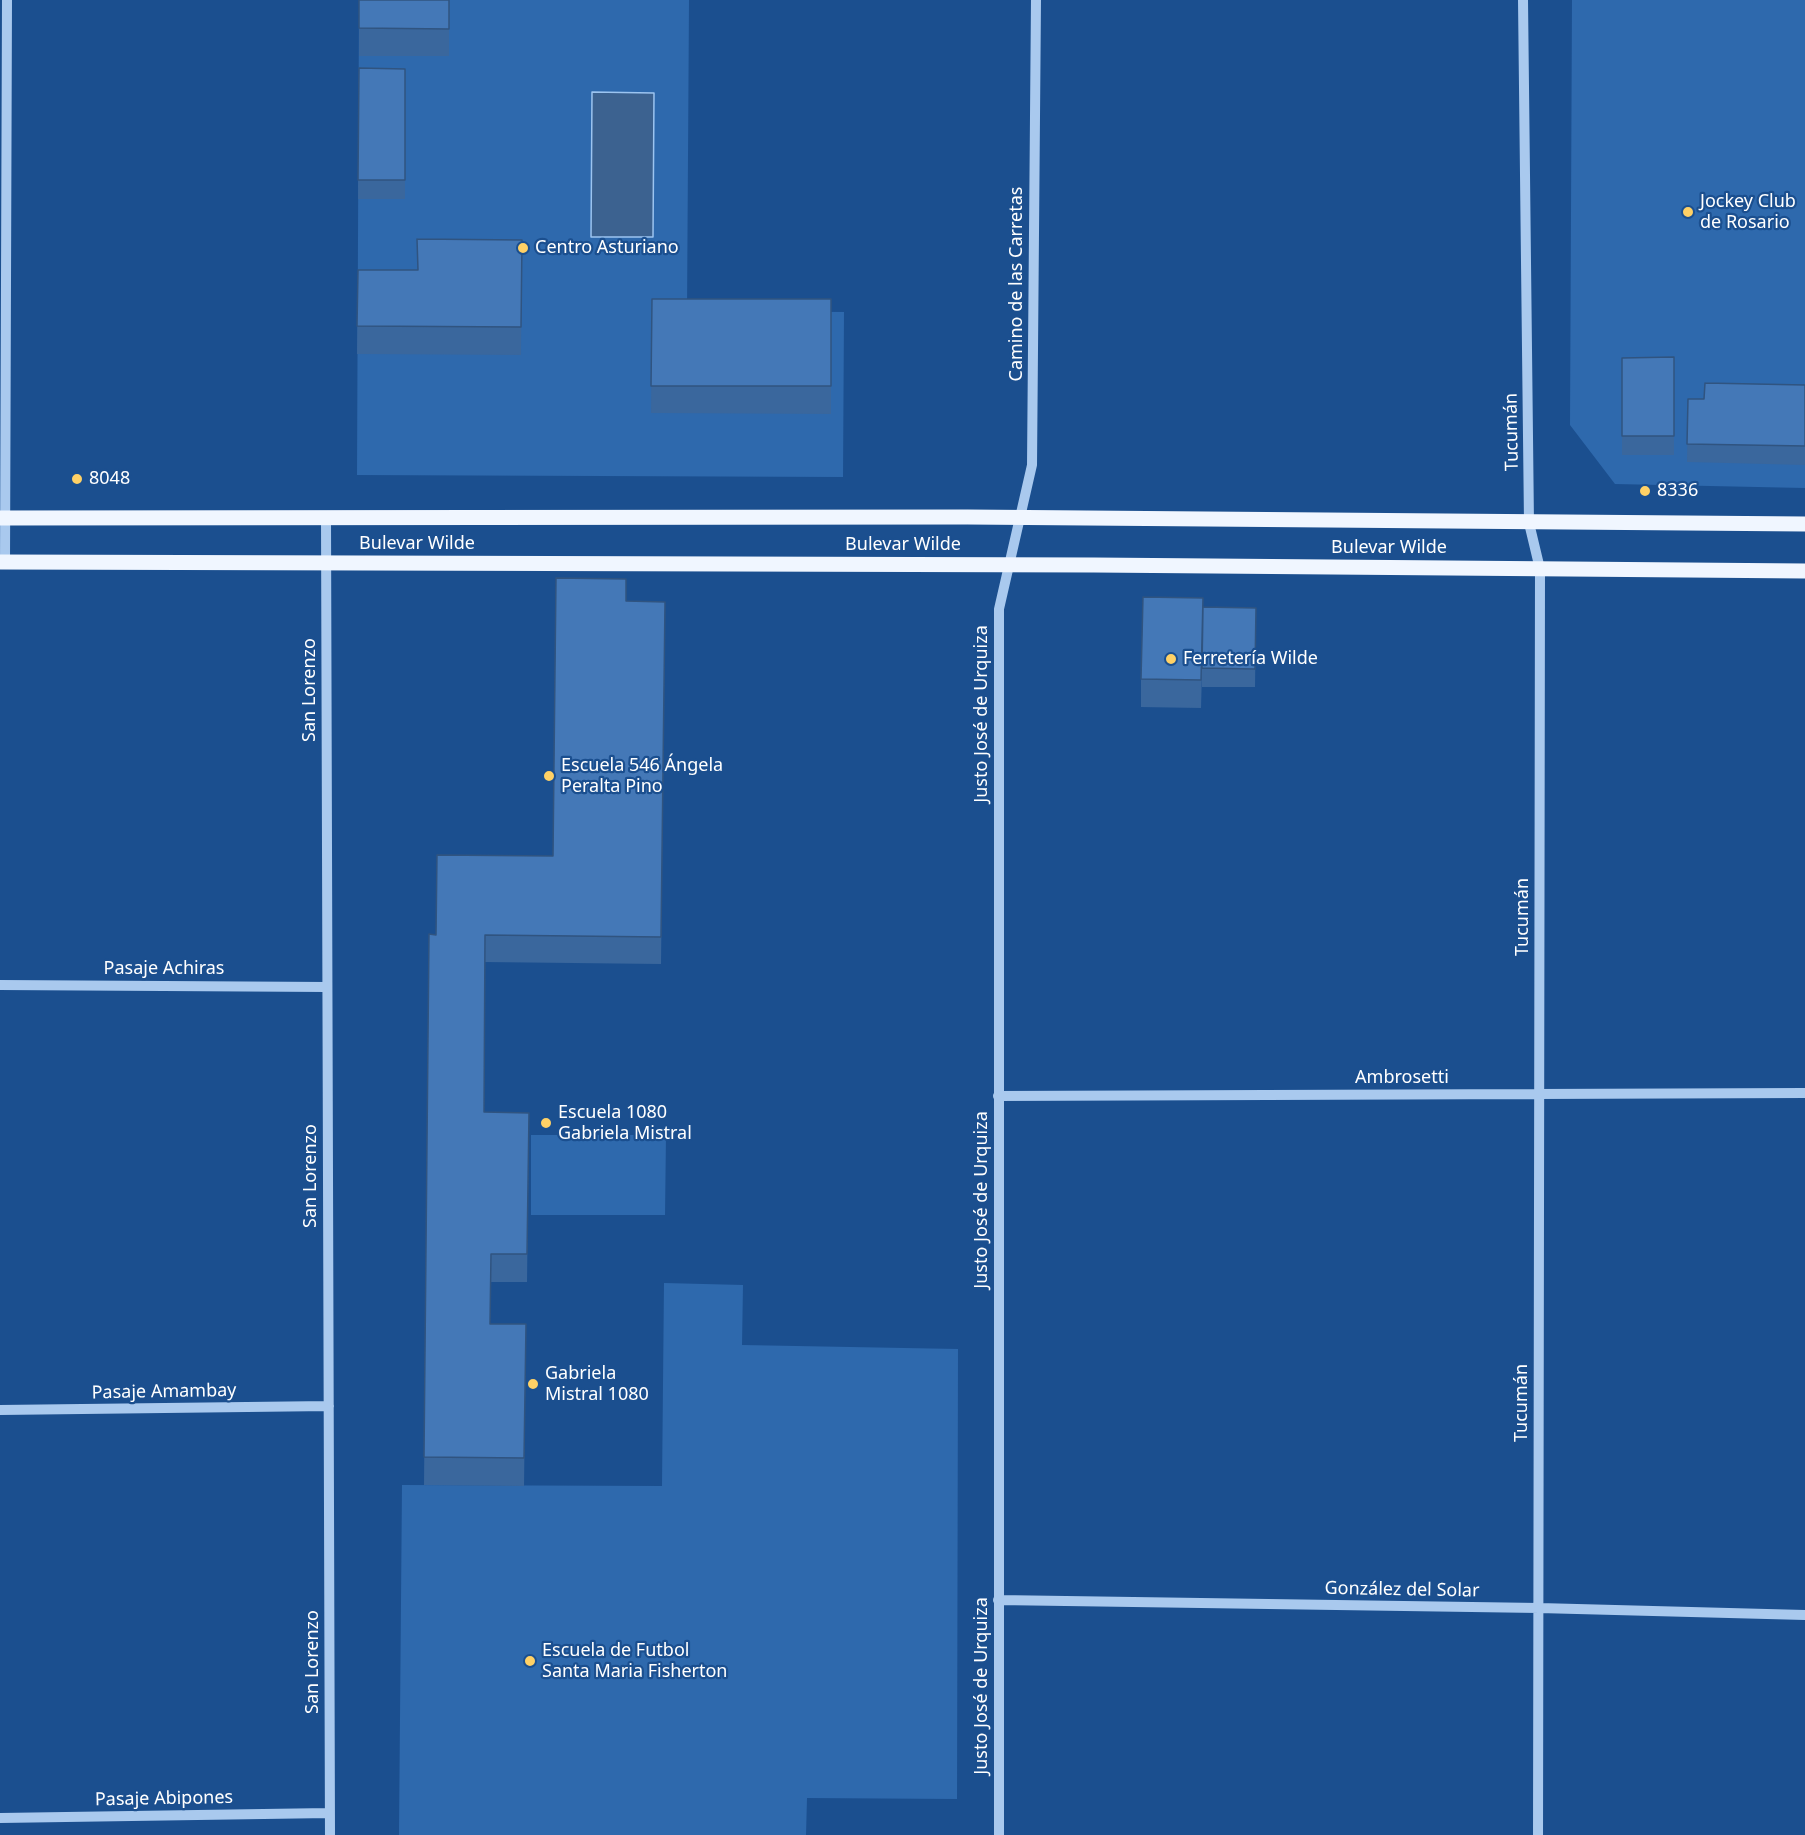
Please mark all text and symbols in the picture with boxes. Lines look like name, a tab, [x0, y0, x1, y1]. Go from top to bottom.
street label: Camino de las Carretas	[1006, 187, 1028, 381]
place label: Jockey Club de Rosario	[1700, 191, 1796, 234]
marker: Jockey Club de Rosario	[1681, 205, 1695, 219]
place label: Centro Asturiano	[535, 237, 679, 259]
marker: Centro Asturiano	[516, 241, 530, 255]
street label: Tucumán	[1501, 393, 1523, 471]
place label: 8048	[89, 468, 130, 490]
marker: 8048	[70, 472, 84, 486]
place label: 8336	[1657, 480, 1698, 502]
marker: 8336	[1638, 484, 1652, 498]
street label: Bulevar Wilde	[359, 533, 475, 555]
street label: Bulevar Wilde	[845, 534, 961, 556]
street label: Bulevar Wilde	[1331, 537, 1447, 559]
street label: Justo José de Urquiza	[971, 625, 993, 803]
street label: San Lorenzo	[299, 638, 321, 742]
place label: Ferretería Wilde	[1183, 648, 1318, 670]
marker: Ferretería Wilde	[1164, 652, 1178, 666]
place label: Escuela 546 Ángela Peralta Pino	[561, 755, 723, 798]
marker: Escuela 546 Ángela Peralta Pino	[542, 769, 556, 783]
street label: Tucumán	[1512, 878, 1534, 956]
street label: Pasaje Achiras	[104, 958, 224, 980]
street label: Ambrosetti	[1355, 1067, 1449, 1089]
place label: Escuela 1080 Gabriela Mistral	[558, 1102, 692, 1144]
street label: Justo José de Urquiza	[971, 1111, 993, 1289]
marker: Escuela 1080 Gabriela Mistral	[539, 1116, 553, 1130]
street label: San Lorenzo	[300, 1124, 322, 1228]
place label: Gabriela Mistral 1080	[545, 1363, 649, 1406]
street label: Tucumán	[1511, 1364, 1533, 1442]
marker: Gabriela Mistral 1080	[526, 1377, 540, 1391]
street label: Pasaje Amambay	[91, 1380, 237, 1404]
street label: González del Solar	[1324, 1578, 1480, 1602]
street label: Justo José de Urquiza	[971, 1597, 993, 1775]
street label: San Lorenzo	[302, 1610, 324, 1714]
place label: Escuela de Futbol Santa Maria Fisherton	[542, 1640, 727, 1682]
marker: Escuela de Futbol Santa Maria Fisherton	[523, 1654, 537, 1668]
street label: Pasaje Abipones	[95, 1787, 233, 1811]

